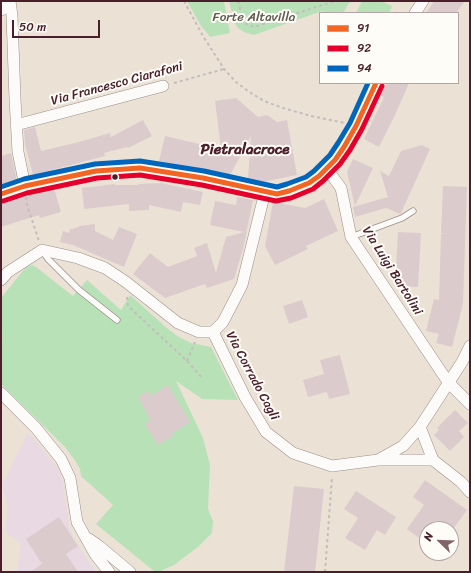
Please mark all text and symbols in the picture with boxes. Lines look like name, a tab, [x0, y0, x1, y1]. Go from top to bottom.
park label: Forte Altavilla	[213, 10, 295, 26]
scale bar	[14, 12, 102, 38]
legend	[319, 12, 459, 84]
text: 50 m	[19, 16, 46, 38]
text: 91	[357, 17, 370, 39]
text: 92	[357, 37, 371, 59]
text: 94	[357, 57, 372, 79]
street label: Via Francesco Ciarafoni	[49, 59, 185, 109]
district label: Pietralacroce	[201, 141, 289, 159]
unlabelled marker	[110, 172, 120, 182]
street label: Via Luigi Bartolini	[358, 224, 426, 318]
street label: Via Corrado Cagli	[222, 329, 282, 423]
north arrow	[419, 521, 459, 561]
text: N	[418, 529, 439, 544]

